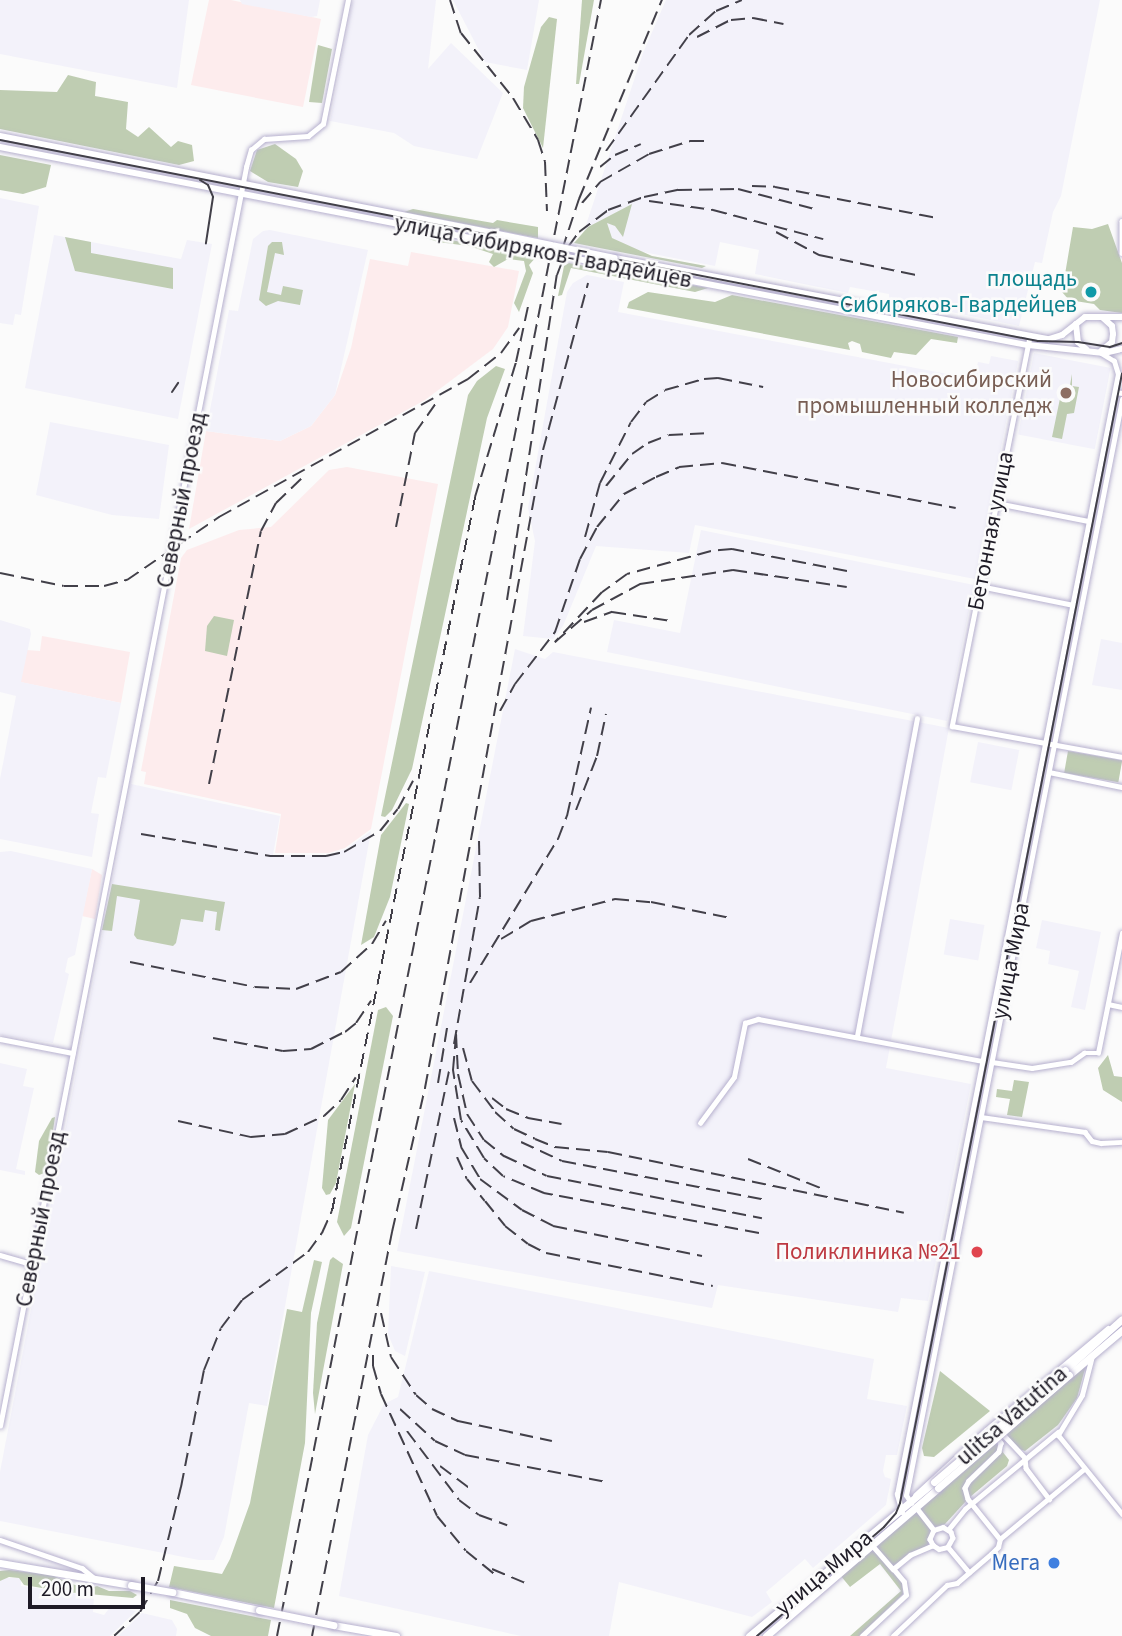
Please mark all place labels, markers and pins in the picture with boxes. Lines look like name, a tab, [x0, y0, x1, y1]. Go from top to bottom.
place label: площадь Сибиряков-Гвардейцев	[840, 265, 1077, 319]
marker: площадь Сибиряков-Гвардейцев	[1083, 284, 1099, 300]
place label: Новосибирский промышленный колледж	[797, 366, 1052, 420]
marker: Новосибирский промышленный колледж	[1058, 385, 1074, 401]
place label: Поликлиника №21	[775, 1238, 961, 1266]
marker: Поликлиника №21	[967, 1242, 987, 1262]
place label: Мега	[992, 1549, 1040, 1577]
marker: Мега	[1046, 1555, 1062, 1571]

